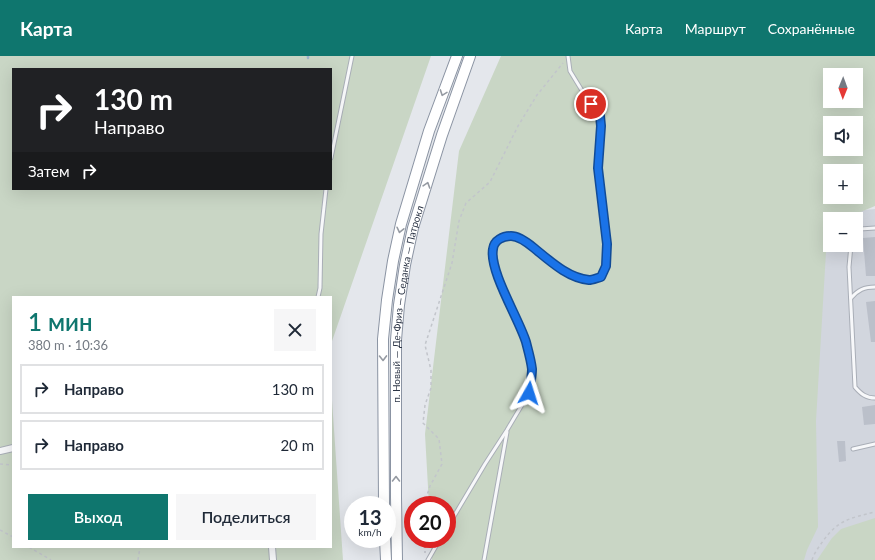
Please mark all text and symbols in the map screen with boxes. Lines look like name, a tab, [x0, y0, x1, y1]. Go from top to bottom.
text: Карта	[20, 17, 73, 40]
text: Карта	[625, 20, 663, 37]
text: Маршрут	[685, 20, 746, 37]
text: Сохранённые	[768, 20, 855, 37]
north arrow	[823, 68, 863, 108]
map controls	[823, 68, 863, 252]
text: 130 m	[94, 82, 173, 116]
icon: right	[28, 84, 80, 136]
pin	[574, 87, 608, 121]
one-way arrow	[440, 89, 448, 96]
icon: arrive	[580, 93, 602, 115]
text: Направо	[94, 116, 165, 138]
button: sound	[823, 116, 863, 156]
icon: right	[78, 160, 100, 182]
text: Затем	[28, 162, 70, 180]
button: +	[823, 164, 863, 204]
one-way arrow	[422, 181, 430, 188]
street label: п. Новый — Де-Фриз — Седанка — Патрокл	[390, 204, 426, 403]
button: −	[823, 212, 863, 252]
one-way arrow	[396, 227, 404, 233]
text: 1 мин	[28, 307, 92, 336]
button: close	[274, 309, 316, 351]
text: 380 m · 10:36	[28, 337, 108, 353]
one-way arrow	[379, 355, 388, 361]
position arrow	[508, 372, 550, 414]
icon: right	[30, 378, 52, 400]
text: Направо	[64, 380, 124, 398]
text: 130 m	[272, 380, 314, 398]
icon: right	[30, 434, 52, 456]
text: Направо	[64, 436, 124, 454]
text: 20 m	[280, 436, 314, 454]
one-way arrow	[392, 476, 400, 482]
button: Выход	[28, 494, 168, 540]
button: Поделиться	[176, 494, 316, 540]
speed limit sign: 20	[404, 496, 456, 548]
text: 13	[358, 505, 382, 529]
text: km/h	[358, 526, 382, 538]

